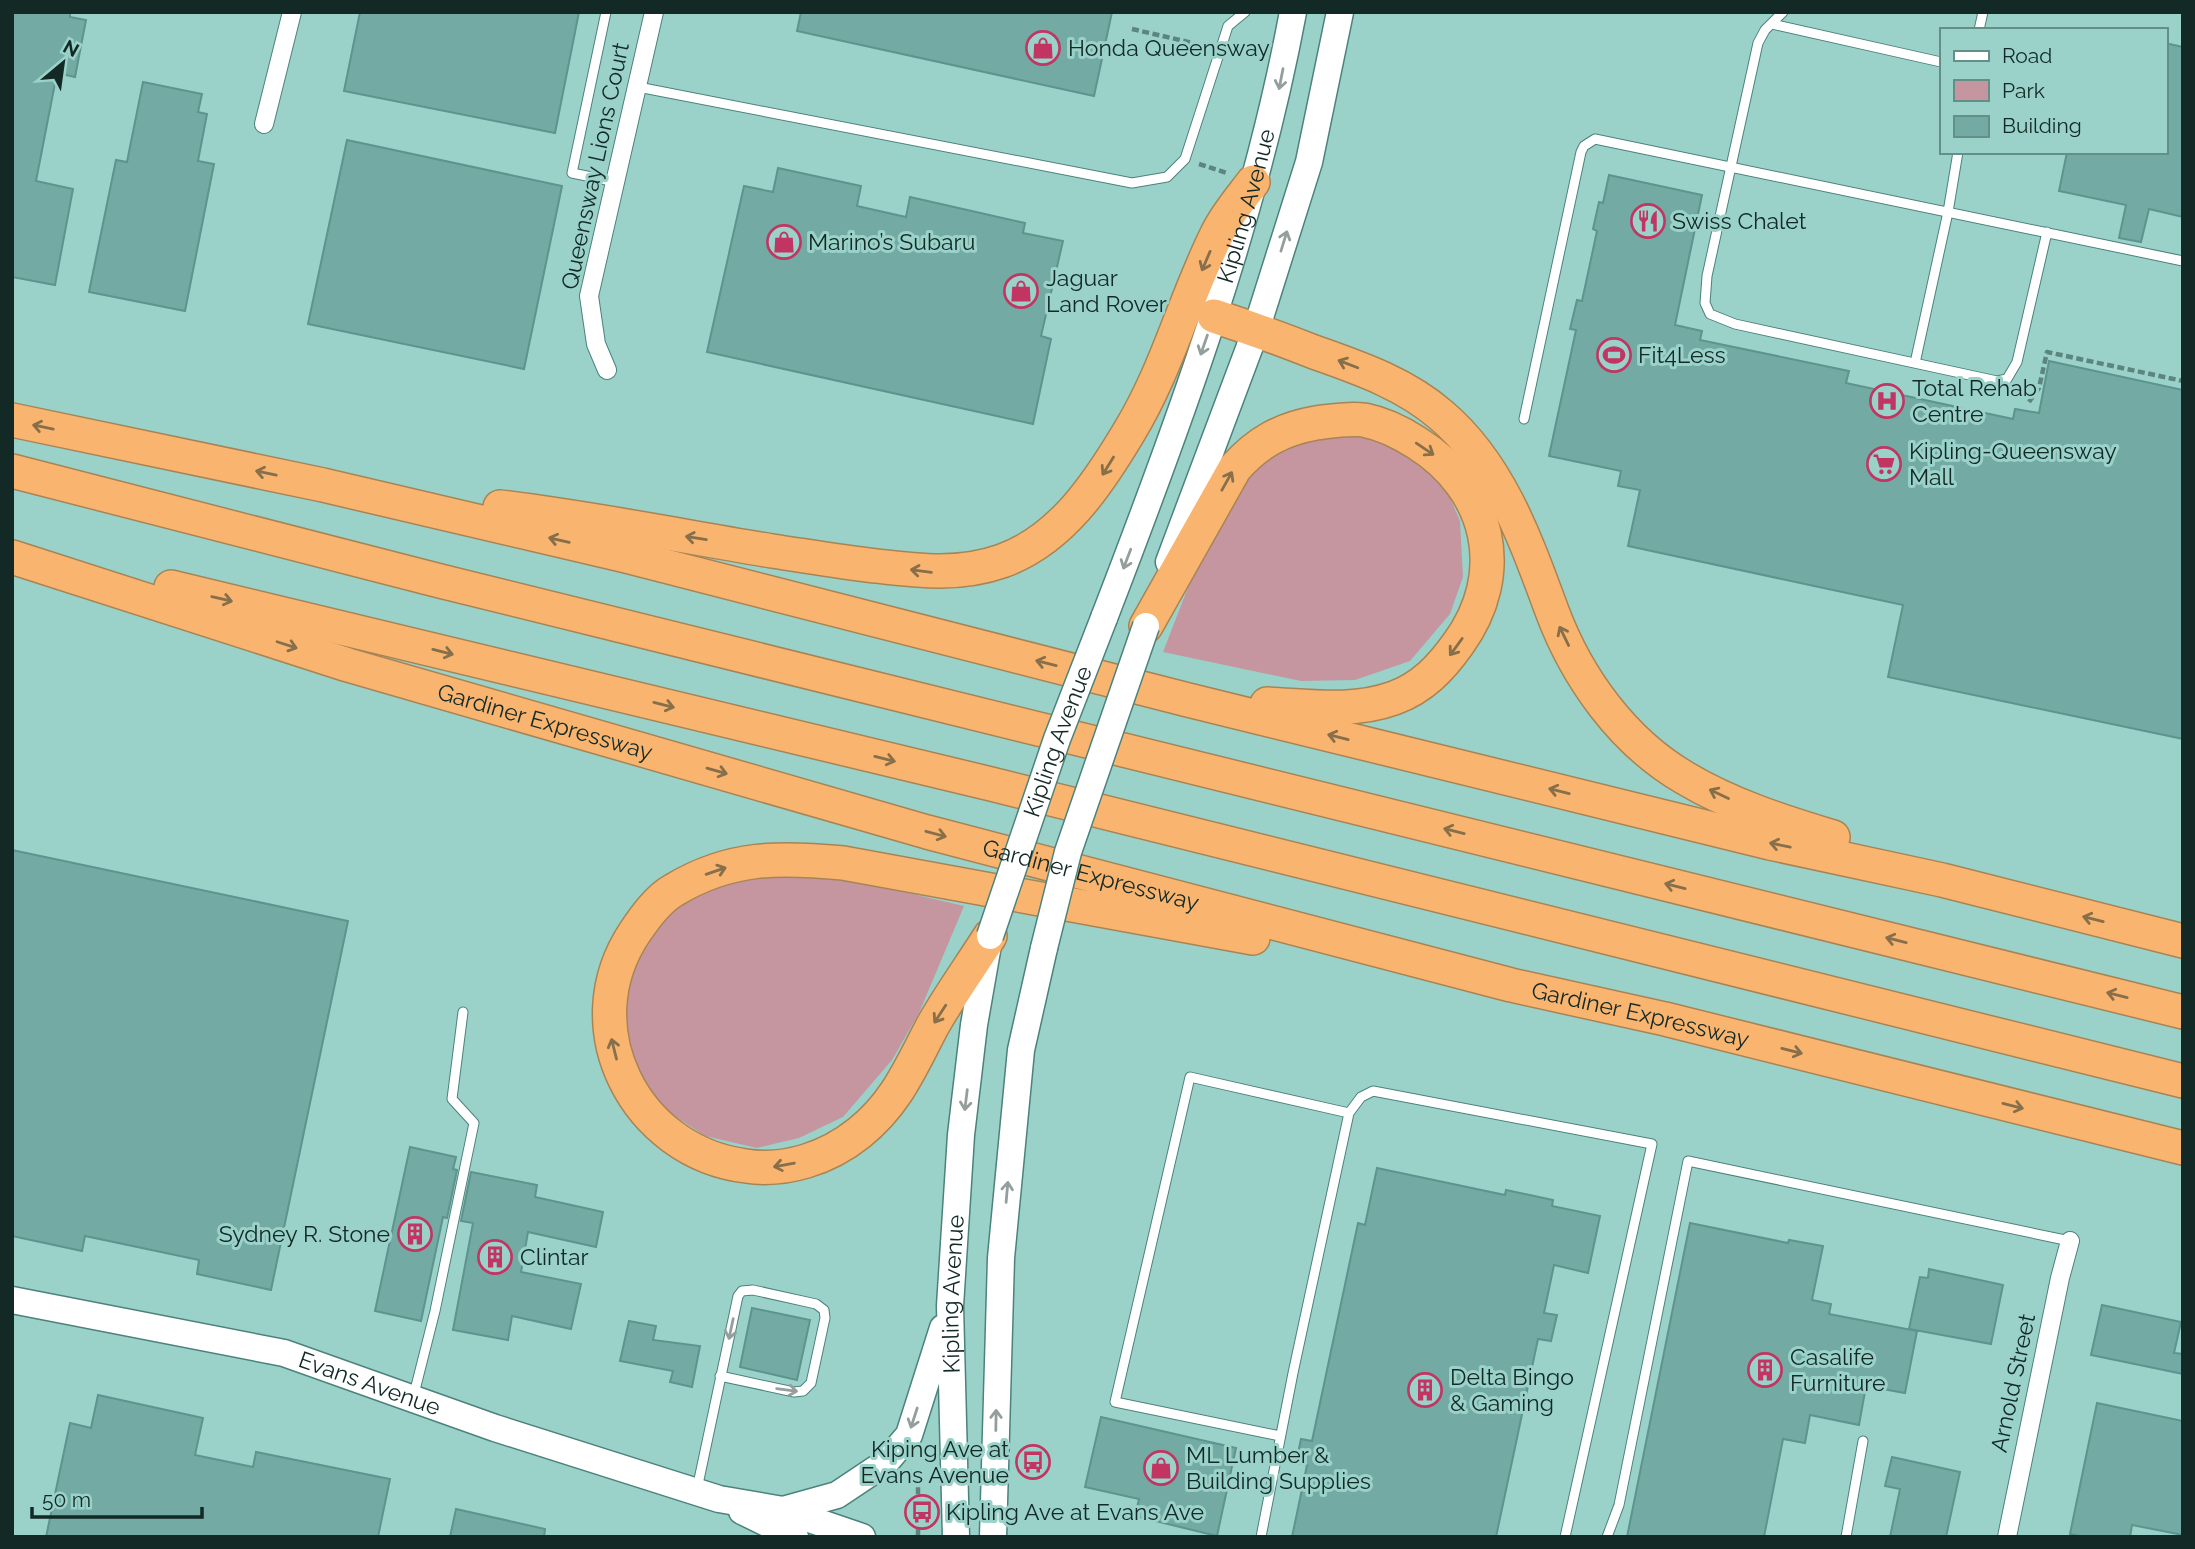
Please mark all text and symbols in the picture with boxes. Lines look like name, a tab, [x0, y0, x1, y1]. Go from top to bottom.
north arrow	[28, 28, 98, 98]
legend	[1940, 28, 2167, 154]
shop icon: Honda Queensway	[1024, 29, 1062, 67]
place label: Honda Queensway	[1068, 34, 1270, 61]
text: N	[60, 35, 83, 61]
street label: Queensway Lions Court	[555, 40, 634, 292]
text: Road	[2002, 43, 2052, 68]
one-way arrow	[1273, 67, 1287, 90]
text: Park	[2002, 78, 2045, 103]
text: Building	[2002, 113, 2082, 138]
street label: Kipling Avenue	[1211, 126, 1280, 286]
restaurant icon: Swiss Chalet	[1629, 202, 1667, 240]
place label: Swiss Chalet	[1672, 207, 1807, 234]
shop icon: Marino’s Subaru	[765, 223, 803, 261]
place label: Marino’s Subaru	[808, 228, 975, 255]
one-way arrow	[1278, 230, 1291, 252]
one-way arrow	[1198, 249, 1211, 271]
place label: Jaguar Land Rover	[1046, 264, 1167, 317]
shop icon: Jaguar Land Rover	[1002, 272, 1040, 310]
one-way arrow	[1197, 333, 1209, 355]
sports icon: Fit4Less	[1595, 336, 1633, 374]
place label: Fit4Less	[1638, 341, 1726, 368]
one-way arrow	[1337, 357, 1359, 370]
place label: Total Rehab Centre	[1912, 374, 2037, 427]
hospital icon: Total Rehab Centre	[1868, 382, 1906, 420]
one-way arrow	[32, 419, 55, 433]
place label: Kipling-Queensway Mall	[1909, 437, 2117, 490]
one-way arrow	[1415, 442, 1435, 456]
supermarket icon: Kipling-Queensway Mall	[1865, 445, 1903, 483]
one-way arrow	[1101, 455, 1115, 475]
one-way arrow	[255, 466, 278, 479]
one-way arrow	[1220, 472, 1234, 492]
one-way arrow	[685, 531, 708, 544]
one-way arrow	[548, 533, 571, 547]
one-way arrow	[1119, 547, 1132, 569]
one-way arrow	[910, 564, 933, 577]
one-way arrow	[210, 593, 233, 607]
one-way arrow	[1556, 626, 1570, 647]
one-way arrow	[1449, 637, 1463, 656]
one-way arrow	[276, 640, 298, 653]
one-way arrow	[431, 646, 454, 659]
one-way arrow	[1035, 656, 1058, 669]
street label: Kipling Avenue	[1017, 662, 1097, 820]
street label: Gardiner Expressway	[435, 678, 656, 765]
one-way arrow	[652, 699, 675, 713]
one-way arrow	[1327, 730, 1350, 743]
one-way arrow	[873, 753, 896, 766]
one-way arrow	[706, 765, 728, 778]
one-way arrow	[1548, 784, 1571, 797]
one-way arrow	[1708, 787, 1729, 800]
one-way arrow	[1443, 824, 1466, 837]
one-way arrow	[924, 828, 947, 841]
street label: Gardiner Expressway	[980, 833, 1202, 916]
one-way arrow	[1769, 838, 1792, 852]
one-way arrow	[705, 864, 727, 876]
one-way arrow	[1664, 879, 1687, 892]
one-way arrow	[2082, 911, 2104, 924]
one-way arrow	[1885, 932, 1908, 946]
street label: Gardiner Expressway	[1529, 976, 1752, 1052]
one-way arrow	[2106, 988, 2129, 1001]
one-way arrow	[933, 1004, 947, 1024]
one-way arrow	[607, 1038, 620, 1061]
one-way arrow	[1780, 1045, 1803, 1058]
one-way arrow	[959, 1089, 972, 1111]
one-way arrow	[2001, 1100, 2024, 1113]
one-way arrow	[773, 1159, 796, 1172]
one-way arrow	[1001, 1182, 1014, 1204]
street label: Kipling Avenue	[936, 1214, 969, 1374]
building icon: Sydney R. Stone	[396, 1215, 434, 1253]
place label: Sydney R. Stone	[219, 1220, 390, 1247]
building icon: Clintar	[476, 1238, 514, 1276]
place label: Clintar	[520, 1243, 589, 1270]
street label: Arnold Street	[1985, 1311, 2040, 1455]
one-way arrow	[723, 1317, 736, 1339]
place label: Casalife Furniture	[1790, 1343, 1886, 1396]
street label: Evans Avenue	[295, 1345, 444, 1421]
building icon: Casalife Furniture	[1746, 1351, 1784, 1389]
place label: Delta Bingo & Gaming	[1450, 1363, 1574, 1416]
building icon: Delta Bingo & Gaming	[1406, 1371, 1444, 1409]
one-way arrow	[775, 1383, 798, 1396]
one-way arrow	[907, 1407, 920, 1429]
one-way arrow	[989, 1408, 1002, 1431]
place label: Kiping Ave at Evans Avenue	[861, 1435, 1009, 1488]
place label: ML Lumber & Building Supplies	[1186, 1441, 1371, 1494]
bus stop icon: Kiping Ave at Evans Avenue	[1014, 1443, 1052, 1481]
shop icon: ML Lumber & Building Supplies	[1142, 1449, 1180, 1487]
scale bar	[32, 1476, 201, 1520]
text: 50 m	[42, 1487, 91, 1512]
bus stop icon: Kipling Ave at Evans Ave	[903, 1493, 941, 1531]
place label: Kipling Ave at Evans Ave	[946, 1498, 1204, 1525]

